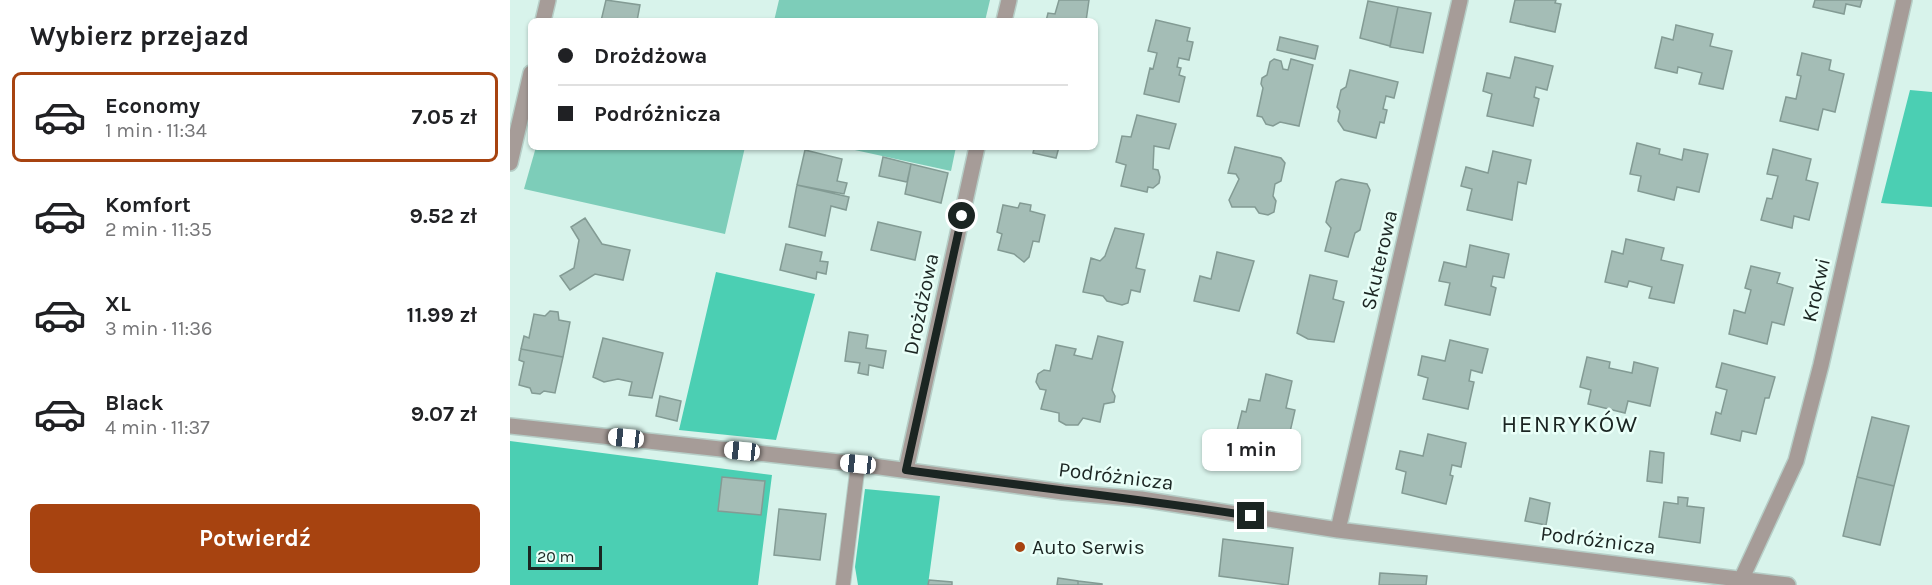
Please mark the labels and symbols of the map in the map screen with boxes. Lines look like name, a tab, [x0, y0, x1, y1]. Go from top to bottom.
route start	[948, 202, 975, 229]
street label: Skuterowa	[1356, 208, 1402, 312]
street label: Drożdżowa	[898, 251, 944, 357]
street label: Krokwi	[1797, 256, 1835, 324]
district label: HENRYKÓW	[1501, 410, 1639, 438]
car	[607, 427, 645, 449]
callout: 1 min	[1202, 429, 1300, 471]
car	[723, 440, 761, 462]
car	[839, 453, 877, 475]
street label: Podróżnicza	[1057, 457, 1175, 495]
route end	[1237, 502, 1264, 529]
street label: Podróżnicza	[1539, 521, 1657, 559]
place label: Auto Serwis	[1032, 535, 1145, 559]
marker: Auto Serwis	[1013, 540, 1027, 554]
scale bar	[528, 543, 602, 570]

